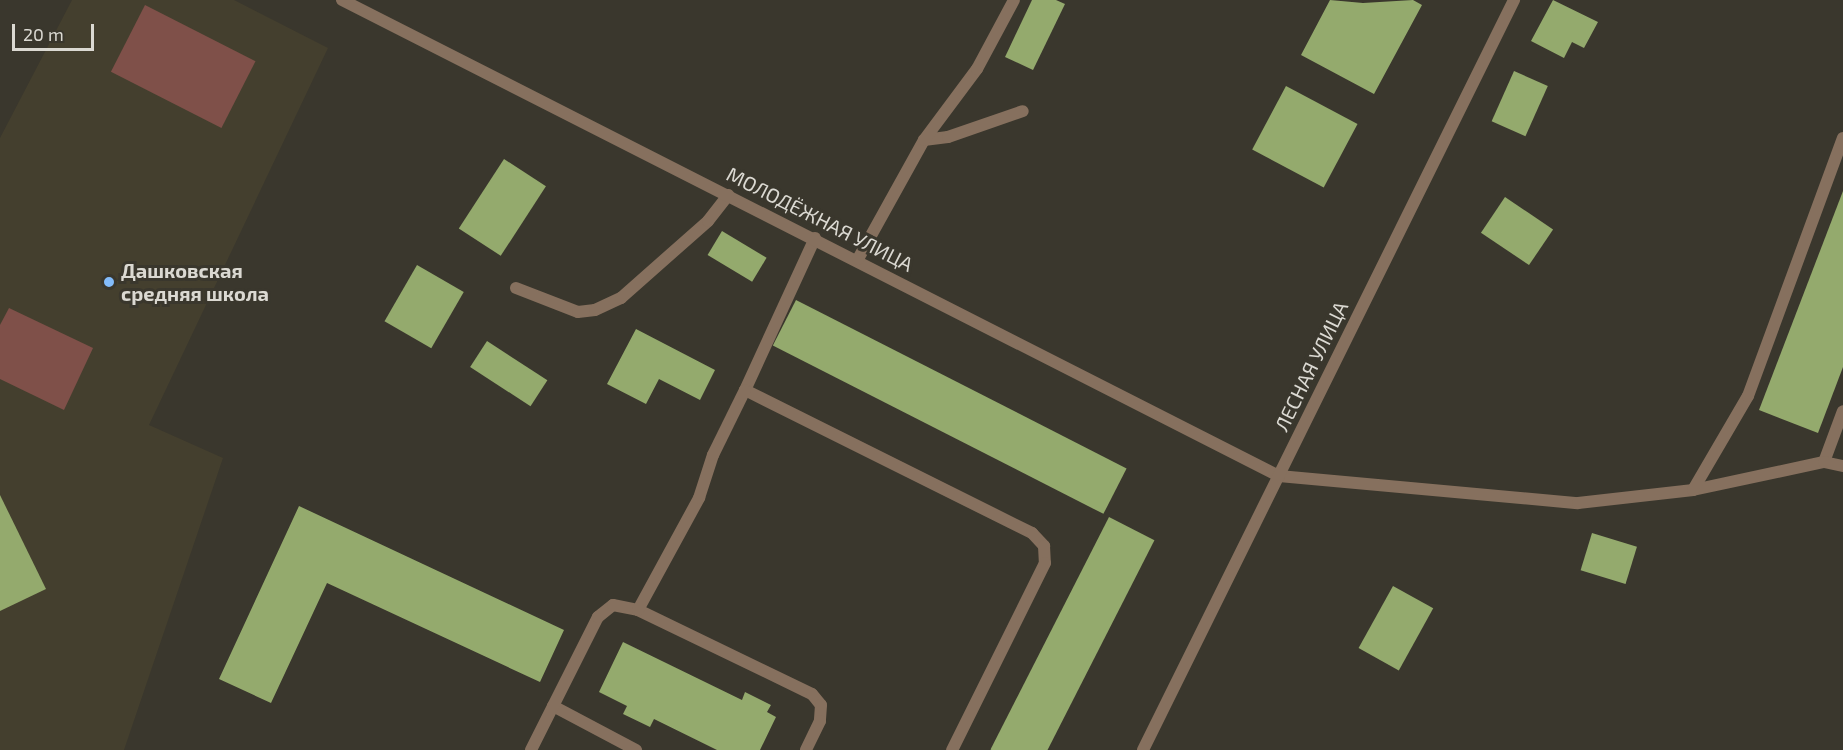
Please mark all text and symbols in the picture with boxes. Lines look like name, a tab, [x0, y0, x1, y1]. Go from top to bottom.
scale bar	[15, 12, 98, 50]
text: 20 m	[23, 23, 64, 45]
street label: МОЛОДЁЖНАЯ УЛИЦА	[723, 162, 917, 276]
place label: Дашковская средняя школа	[121, 258, 269, 305]
marker: Дашковская средняя школа	[102, 275, 116, 289]
street label: ЛЕСНАЯ УЛИЦА	[1269, 297, 1353, 435]

